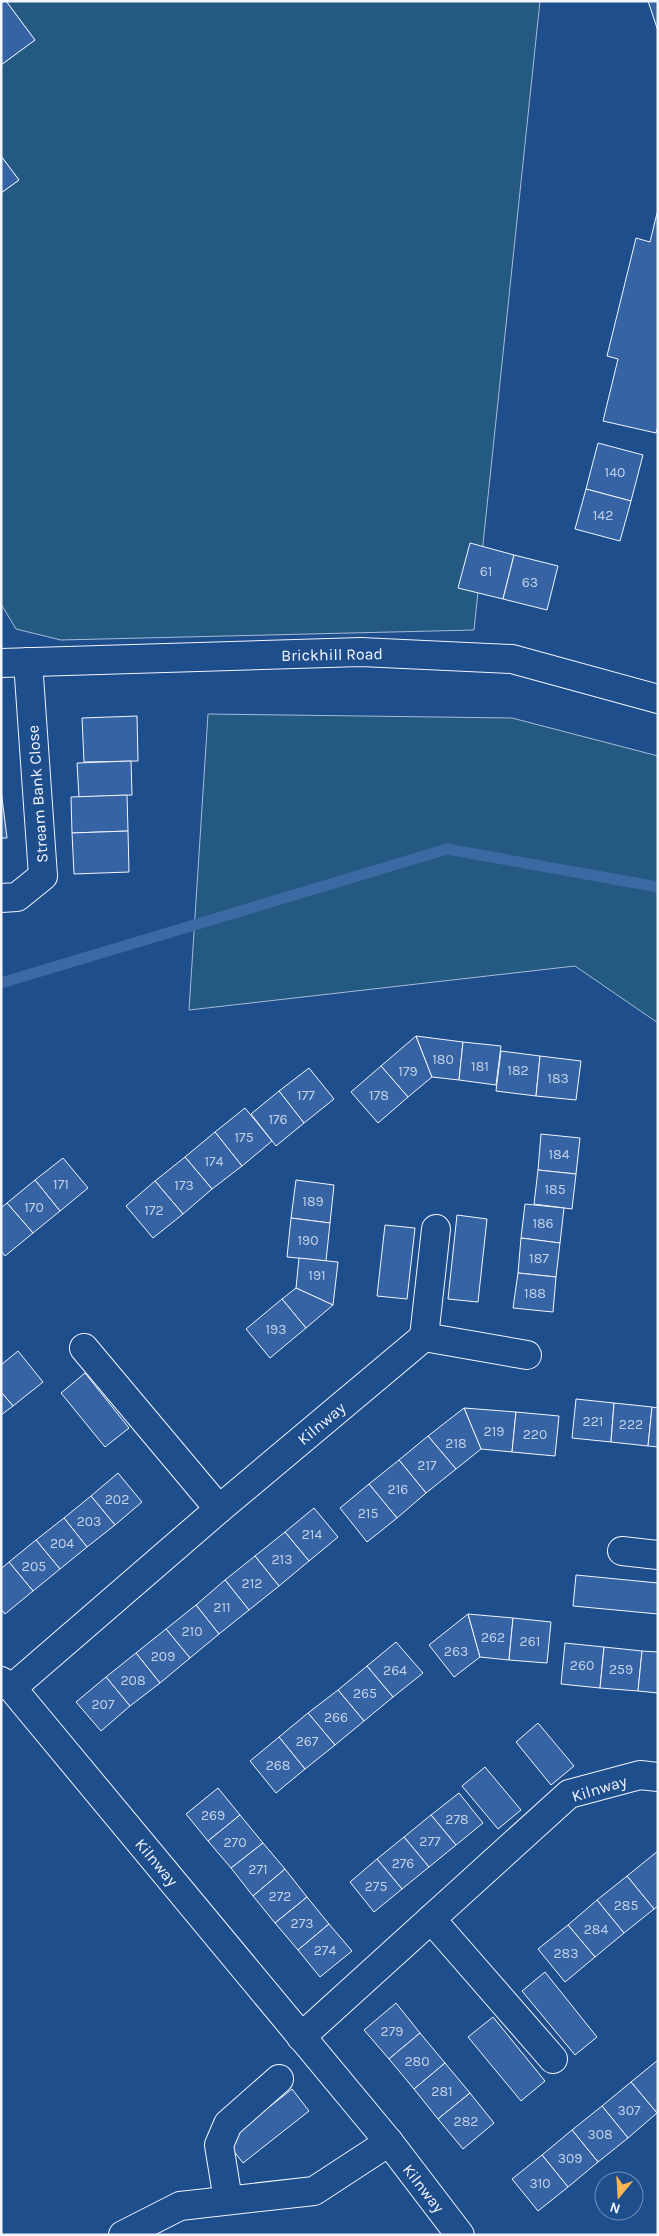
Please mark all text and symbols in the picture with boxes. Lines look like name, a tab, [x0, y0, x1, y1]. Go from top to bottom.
house number: 140	[605, 464, 625, 481]
house number: 142	[593, 507, 613, 524]
house number: 61	[480, 563, 492, 580]
house number: 63	[522, 574, 538, 591]
street label: Brickhill Road	[281, 644, 383, 665]
street label: Stream Bank Close	[23, 724, 52, 864]
house number: 180	[432, 1051, 454, 1068]
house number: 181	[471, 1058, 489, 1075]
house number: 182	[507, 1062, 529, 1079]
house number: 179	[398, 1063, 418, 1080]
house number: 183	[547, 1070, 569, 1087]
house number: 177	[297, 1087, 315, 1104]
house number: 178	[369, 1087, 389, 1104]
house number: 176	[268, 1111, 288, 1128]
house number: 175	[234, 1129, 254, 1146]
house number: 184	[548, 1146, 570, 1163]
house number: 174	[204, 1153, 224, 1170]
house number: 171	[53, 1176, 69, 1193]
house number: 173	[174, 1177, 194, 1194]
house number: 185	[544, 1181, 566, 1198]
house number: 189	[302, 1193, 324, 1210]
house number: 170	[24, 1199, 44, 1216]
house number: 172	[144, 1202, 164, 1219]
house number: 186	[532, 1215, 554, 1232]
house number: 190	[297, 1232, 319, 1249]
house number: 187	[529, 1250, 549, 1267]
house number: 191	[308, 1267, 326, 1284]
house number: 188	[524, 1285, 546, 1302]
house number: 193	[265, 1321, 287, 1338]
street label: Kilnway	[294, 1398, 349, 1449]
house number: 221	[583, 1413, 603, 1430]
house number: 222	[619, 1416, 643, 1433]
house number: 219	[484, 1423, 504, 1440]
house number: 220	[523, 1426, 547, 1443]
house number: 218	[445, 1435, 467, 1452]
house number: 217	[417, 1457, 437, 1474]
house number: 216	[388, 1481, 408, 1498]
house number: 202	[105, 1491, 129, 1508]
house number: 215	[358, 1505, 378, 1522]
house number: 203	[77, 1513, 101, 1530]
house number: 214	[302, 1526, 322, 1543]
house number: 204	[50, 1535, 74, 1552]
house number: 213	[271, 1551, 293, 1568]
house number: 205	[22, 1558, 46, 1575]
house number: 212	[242, 1575, 262, 1592]
house number: 211	[213, 1599, 231, 1616]
house number: 210	[181, 1623, 203, 1640]
house number: 262	[481, 1629, 505, 1646]
house number: 261	[520, 1633, 540, 1650]
house number: 263	[444, 1643, 468, 1660]
house number: 209	[151, 1648, 175, 1665]
house number: 260	[570, 1657, 594, 1674]
house number: 259	[609, 1661, 633, 1678]
house number: 264	[383, 1662, 407, 1679]
house number: 208	[120, 1672, 146, 1689]
house number: 265	[353, 1685, 377, 1702]
house number: 207	[92, 1696, 115, 1713]
house number: 266	[324, 1709, 348, 1726]
house number: 267	[296, 1733, 319, 1750]
house number: 268	[266, 1757, 290, 1774]
street label: Kilnway	[569, 1771, 629, 1806]
house number: 269	[201, 1807, 225, 1824]
house number: 278	[445, 1811, 469, 1828]
house number: 277	[419, 1833, 441, 1850]
house number: 270	[224, 1834, 247, 1851]
street label: Kilnway	[131, 1835, 182, 1890]
house number: 276	[392, 1855, 414, 1872]
house number: 271	[248, 1861, 268, 1878]
house number: 275	[365, 1878, 387, 1895]
house number: 272	[269, 1888, 291, 1905]
house number: 285	[614, 1897, 638, 1914]
house number: 273	[291, 1915, 313, 1932]
house number: 284	[584, 1921, 608, 1938]
house number: 274	[314, 1942, 336, 1959]
house number: 283	[554, 1945, 578, 1962]
house number: 279	[381, 2023, 403, 2040]
house number: 280	[404, 2053, 430, 2070]
house number: 281	[431, 2083, 453, 2100]
house number: 307	[617, 2102, 641, 2119]
house number: 282	[454, 2113, 478, 2130]
house number: 308	[587, 2126, 613, 2143]
house number: 309	[558, 2150, 582, 2167]
street label: Kilnway	[399, 2160, 449, 2217]
north arrow	[594, 2171, 644, 2221]
house number: 310	[529, 2175, 551, 2192]
text: N	[608, 2198, 623, 2218]

